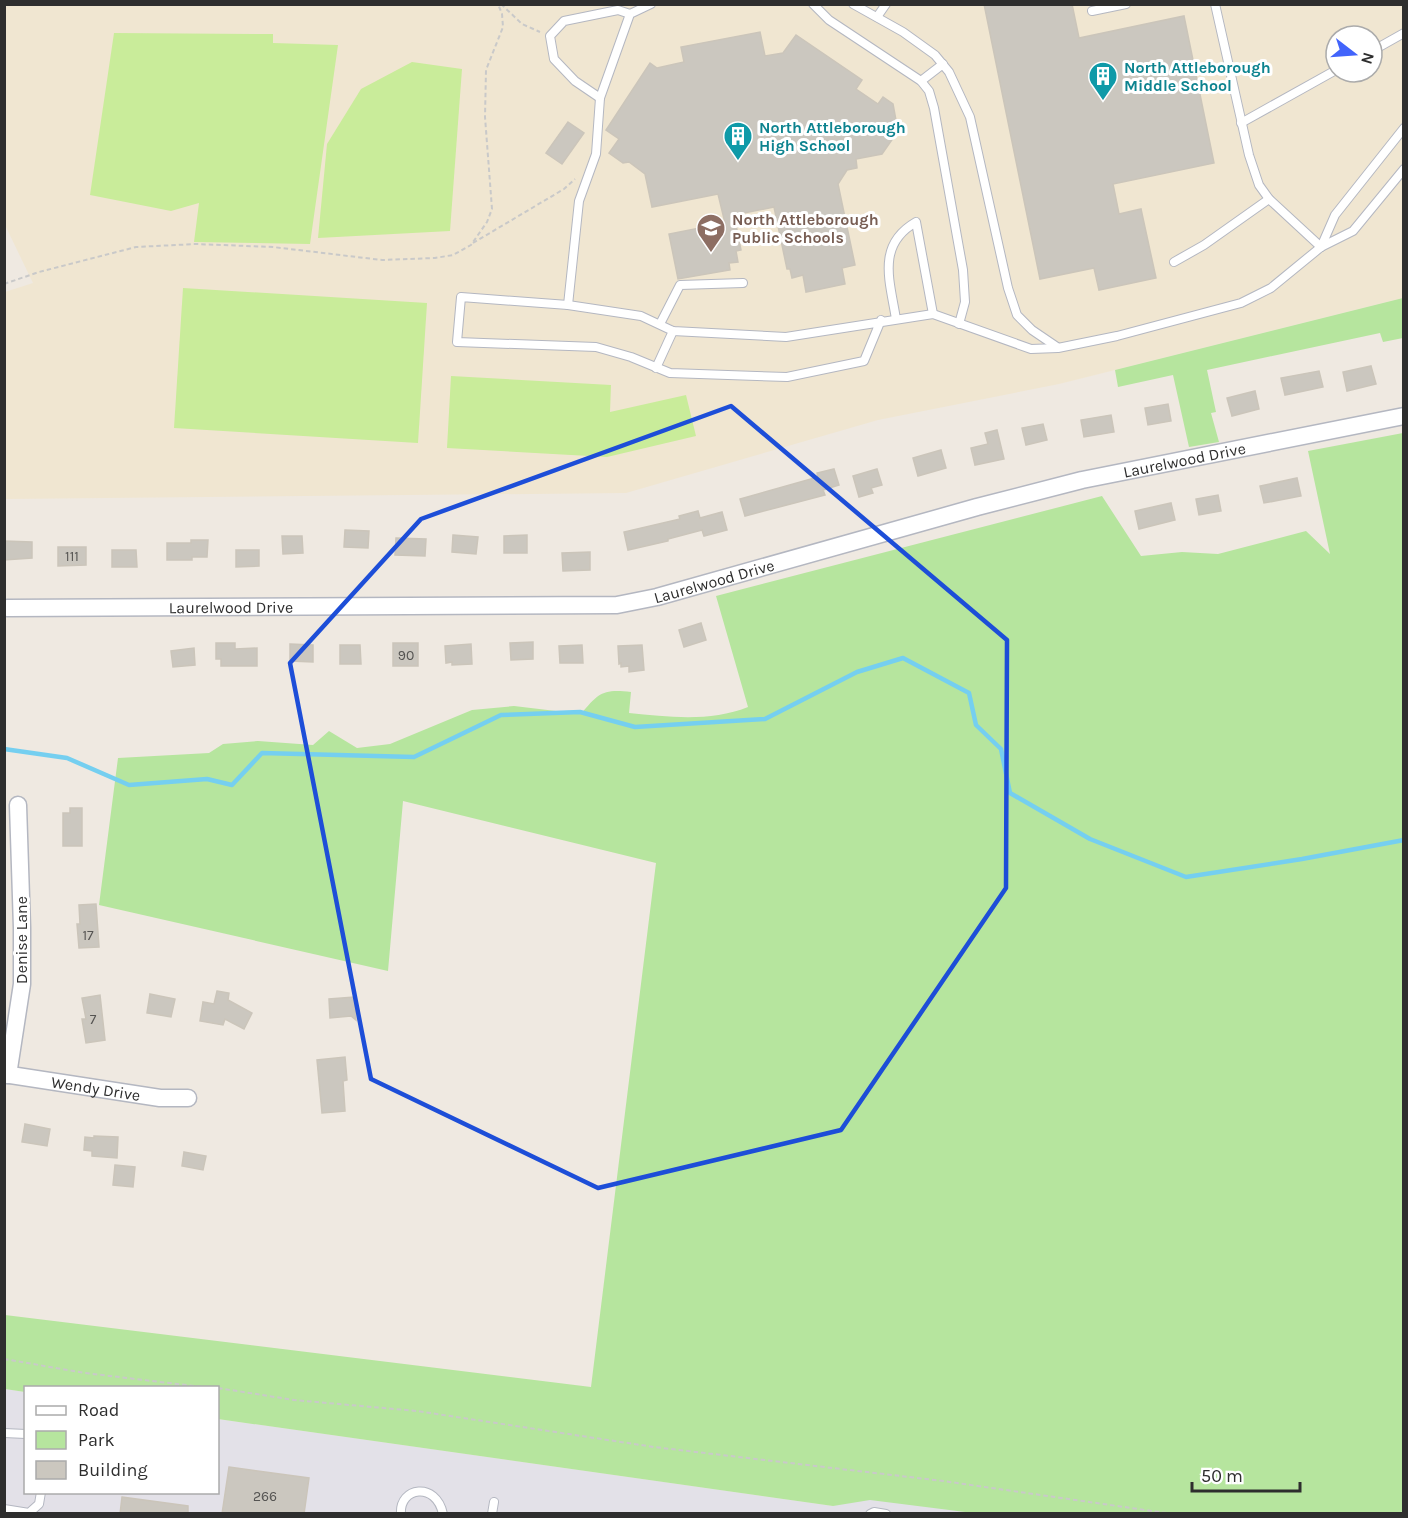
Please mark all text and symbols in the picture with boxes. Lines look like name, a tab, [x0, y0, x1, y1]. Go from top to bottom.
north arrow	[1324, 24, 1384, 84]
text: N	[1357, 50, 1379, 67]
place label: North Attleborough Middle School	[1124, 58, 1271, 95]
building icon: North Attleborough Middle School	[1087, 60, 1119, 102]
place label: North Attleborough High School	[759, 118, 906, 155]
building icon: North Attleborough High School	[722, 120, 754, 162]
place label: North Attleborough Public Schools	[732, 210, 879, 247]
school or university icon: North Attleborough Public Schools	[695, 212, 727, 254]
street label: Laurelwood Drive	[1122, 438, 1247, 481]
house number: 111	[65, 548, 79, 565]
street label: Laurelwood Drive	[652, 555, 776, 607]
street label: Laurelwood Drive	[169, 597, 293, 617]
house number: 90	[398, 647, 414, 664]
street label: Denise Lane	[12, 896, 31, 984]
house number: 17	[82, 927, 94, 944]
house number: 7	[90, 1011, 97, 1028]
street label: Wendy Drive	[50, 1072, 142, 1104]
legend	[24, 1386, 219, 1494]
text: Road	[78, 1399, 119, 1421]
text: Park	[78, 1429, 115, 1451]
scale bar	[1192, 1455, 1300, 1493]
text: Building	[78, 1459, 148, 1481]
text: 50 m	[1201, 1465, 1243, 1487]
house number: 266	[253, 1488, 277, 1505]

